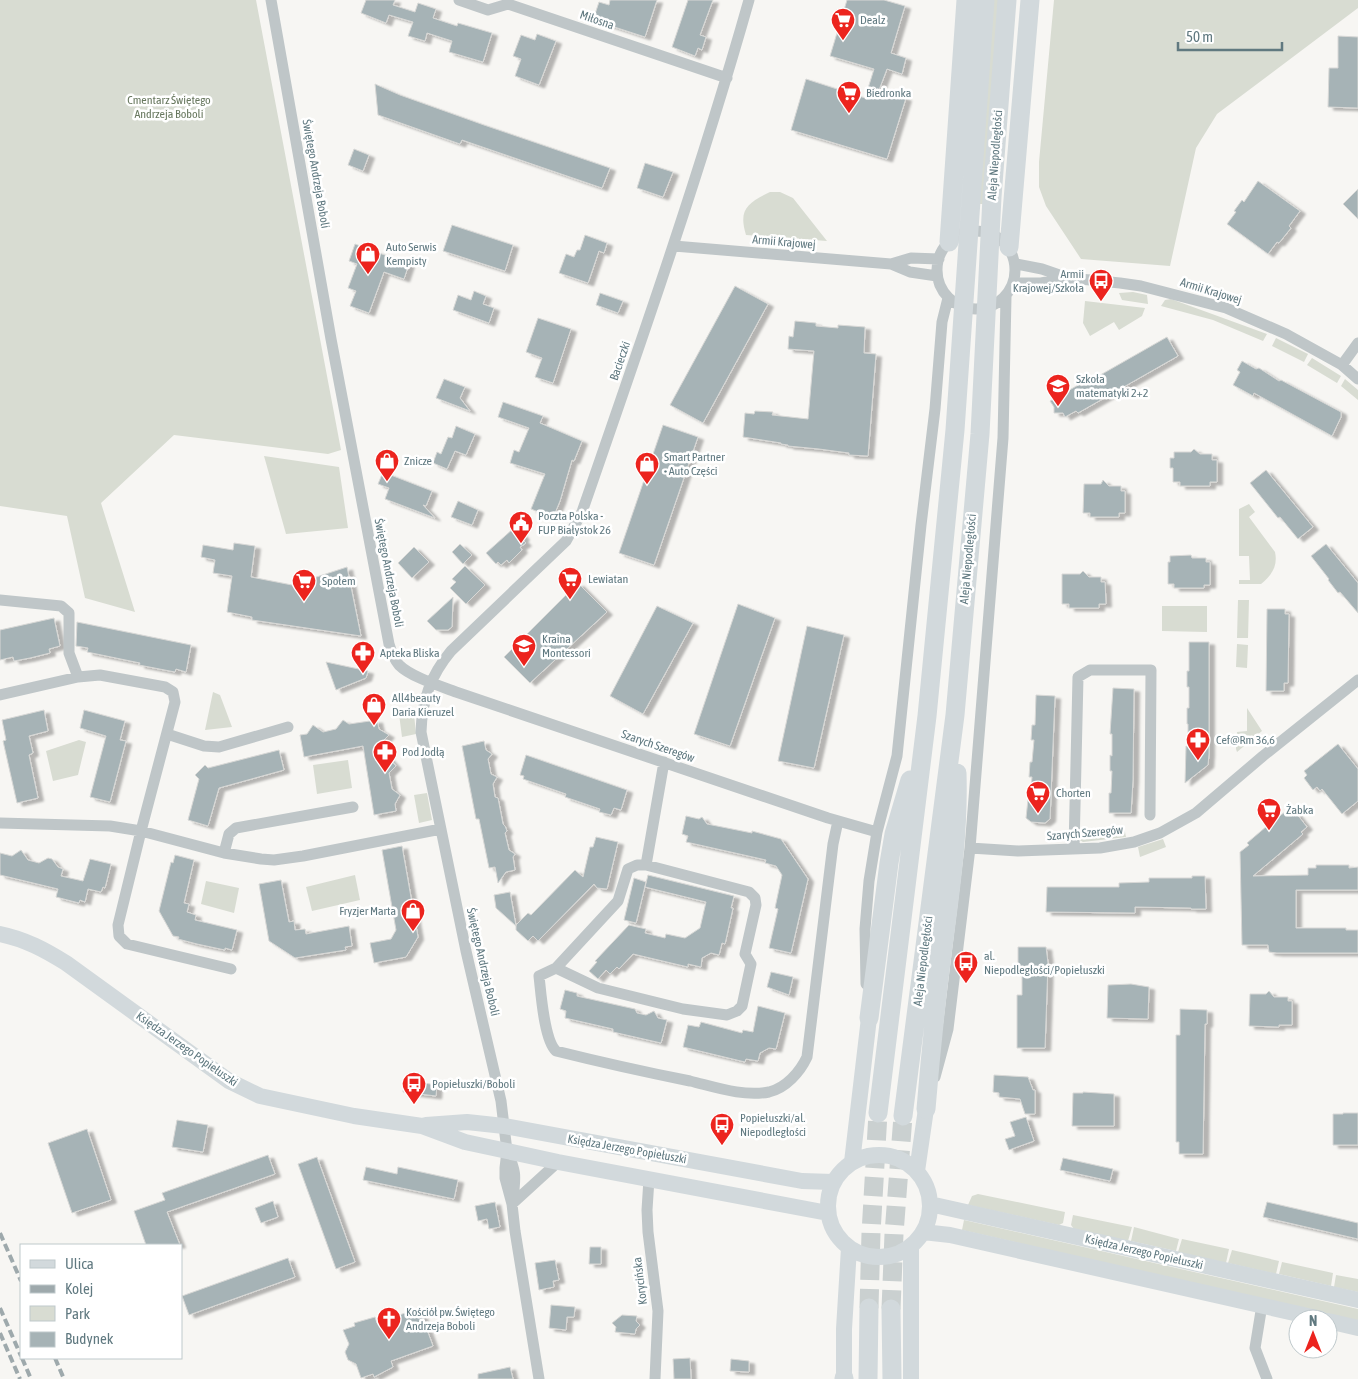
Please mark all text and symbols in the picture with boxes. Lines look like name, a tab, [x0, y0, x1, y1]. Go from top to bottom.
supermarket icon: Dealz	[830, 7, 856, 41]
street label: Miłosna	[578, 8, 616, 32]
place label: Dealz	[860, 13, 886, 27]
scale bar	[1178, 20, 1282, 52]
text: 50 m	[1186, 28, 1213, 45]
supermarket icon: Biedronka	[836, 80, 862, 114]
place label: Biedronka	[866, 86, 911, 100]
park label: Cmentarz Świętego Andrzeja Boboli	[127, 93, 211, 121]
street label: Aleja Niepodległości	[985, 109, 1005, 201]
street label: Świętego Andrzeja Boboli	[300, 118, 332, 230]
street label: Armii Krajowej	[752, 232, 816, 252]
place label: Auto Serwis Kempisty	[386, 240, 436, 268]
shop icon: Auto Serwis Kempisty	[355, 241, 381, 275]
place label: Armii Krajowej/Szkoła	[1013, 267, 1084, 295]
bus stop icon: Armii Krajowej/Szkoła	[1088, 268, 1114, 302]
street label: Armii Krajowej	[1179, 275, 1243, 307]
street label: Bacieczki	[607, 340, 633, 382]
place label: Szkoła matematyki 2+2	[1076, 372, 1148, 400]
school or university icon: Szkoła matematyki 2+2	[1045, 373, 1071, 407]
shop icon: Znicze	[374, 448, 400, 482]
place label: Smart Partner - Auto Części	[664, 450, 725, 478]
shop icon: Smart Partner - Auto Części	[634, 451, 660, 485]
place label: Znicze	[404, 454, 432, 468]
place label: Poczta Polska - FUP Białystok 26	[538, 509, 611, 537]
public building icon: Poczta Polska - FUP Białystok 26	[508, 510, 534, 544]
street label: Aleja Niepodległości	[957, 513, 979, 605]
street label: Świętego Andrzeja Boboli	[372, 517, 406, 629]
supermarket icon: Lewiatan	[557, 566, 583, 600]
supermarket icon: Społem	[291, 568, 317, 602]
place label: Lewiatan	[588, 572, 628, 586]
place label: Społem	[322, 574, 356, 588]
place label: Kraina Montessori	[542, 632, 591, 660]
school or university icon: Kraina Montessori	[511, 633, 537, 667]
pharmacy icon: Apteka Bliska	[350, 640, 376, 674]
place label: Apteka Bliska	[380, 646, 440, 660]
place label: All4beauty Daria Kieruzel	[392, 691, 455, 719]
shop icon: All4beauty Daria Kieruzel	[361, 692, 387, 726]
street label: Szarych Szeregów	[620, 727, 696, 765]
pharmacy icon: Cef@Rm 36,6	[1185, 727, 1211, 761]
place label: Cef@Rm 36,6	[1216, 733, 1275, 747]
pharmacy icon: Pod Jodłą	[372, 739, 398, 773]
place label: Pod Jodłą	[402, 745, 445, 759]
supermarket icon: Chorten	[1025, 780, 1051, 814]
place label: Chorten	[1056, 786, 1091, 800]
supermarket icon: Żabka	[1256, 797, 1282, 831]
place label: Żabka	[1286, 803, 1314, 817]
street label: Szarych Szeregów	[1046, 823, 1124, 843]
shop icon: Fryzjer Marta	[400, 898, 426, 932]
place label: Fryzjer Marta	[339, 904, 396, 918]
street label: Świętego Andrzeja Boboli	[464, 907, 502, 1017]
street label: Aleja Niepodległości	[911, 915, 935, 1007]
place label: al. Niepodległości/Popiełuszki	[984, 949, 1105, 977]
bus stop icon: al. Niepodległości/Popiełuszki	[953, 950, 979, 984]
street label: Księdza Jerzego Popiełuszki	[134, 1009, 240, 1089]
bus stop icon: Popiełuszki/Boboli	[401, 1071, 427, 1105]
place label: Popiełuszki/Boboli	[432, 1077, 515, 1091]
place label: Popiełuszki/al. Niepodległości	[740, 1111, 806, 1139]
bus stop icon: Popiełuszki/al. Niepodległości	[709, 1112, 735, 1146]
street label: Księdza Jerzego Popiełuszki	[566, 1132, 688, 1166]
street label: Księdza Jerzego Popiełuszki	[1084, 1232, 1204, 1272]
legend	[20, 1244, 182, 1359]
text: Ulica	[65, 1255, 94, 1272]
street label: Korycińska	[630, 1256, 650, 1306]
text: Kolej	[65, 1280, 93, 1297]
text: Park	[65, 1305, 90, 1322]
place label: Kościół pw. Świętego Andrzeja Boboli	[406, 1305, 495, 1333]
church icon: Kościół pw. Świętego Andrzeja Boboli	[376, 1306, 402, 1340]
north arrow	[1288, 1309, 1338, 1359]
text: N	[1309, 1313, 1317, 1329]
text: Budynek	[65, 1330, 114, 1347]

